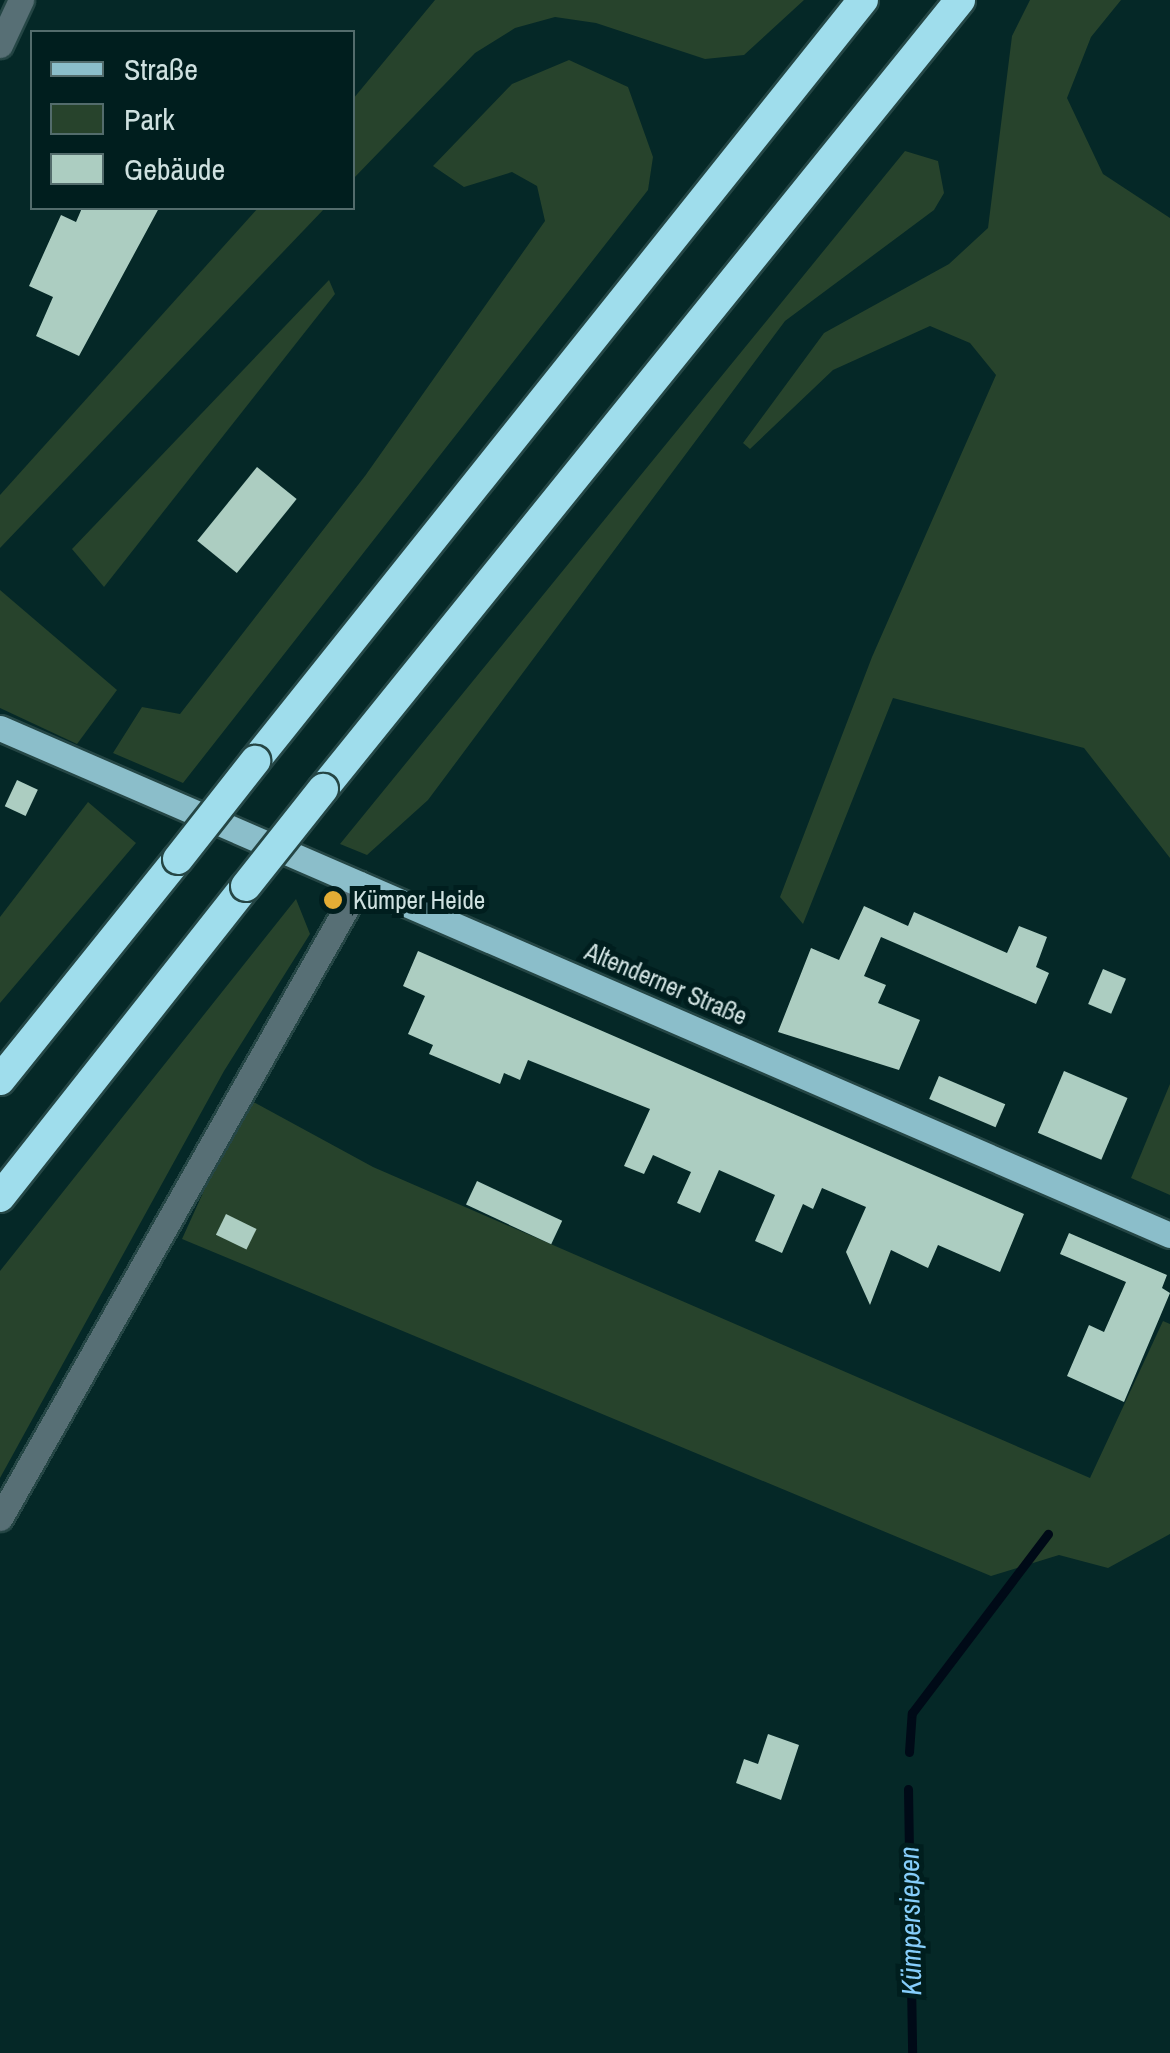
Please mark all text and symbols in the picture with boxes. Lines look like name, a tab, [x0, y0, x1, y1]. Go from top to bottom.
legend	[30, 30, 355, 210]
text: Straße	[124, 49, 198, 89]
text: Park	[124, 99, 175, 139]
text: Gebäude	[124, 149, 225, 189]
place label: Kümper Heide	[353, 885, 485, 915]
marker: Kümper Heide	[322, 889, 344, 911]
street label: Altenderner Straße	[580, 936, 752, 1032]
water label: Kümpersiepen	[892, 1846, 928, 1996]

